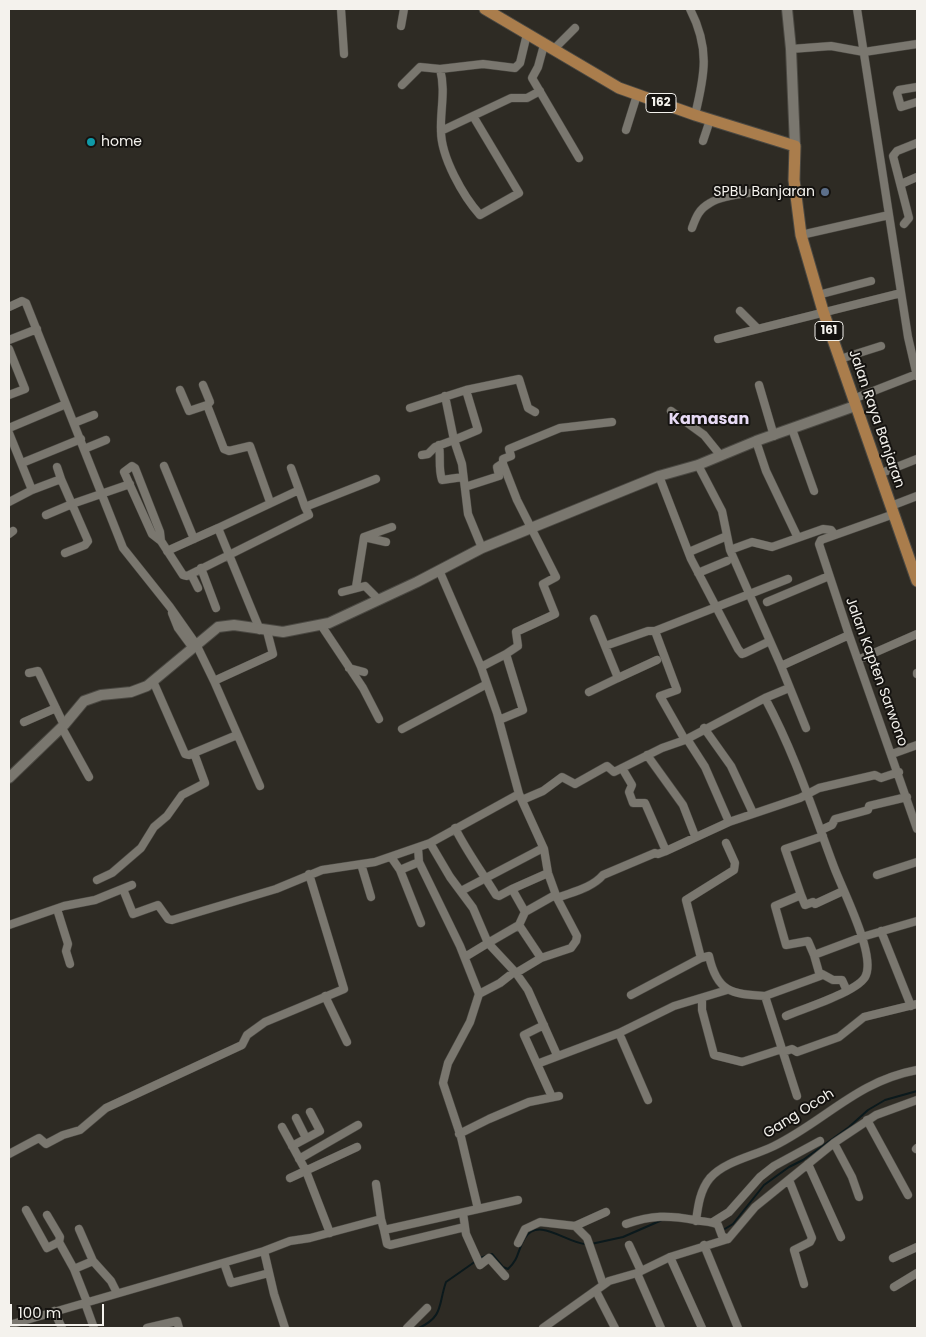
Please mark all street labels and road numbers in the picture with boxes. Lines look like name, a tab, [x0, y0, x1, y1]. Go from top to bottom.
road number: 162	[646, 94, 676, 112]
road number: 161	[815, 322, 843, 341]
street label: Jalan Raya Banjaran	[844, 348, 908, 490]
street label: Jalan Kapten Sarwono	[841, 595, 911, 749]
street label: Gang Ocoh	[761, 1086, 837, 1142]

